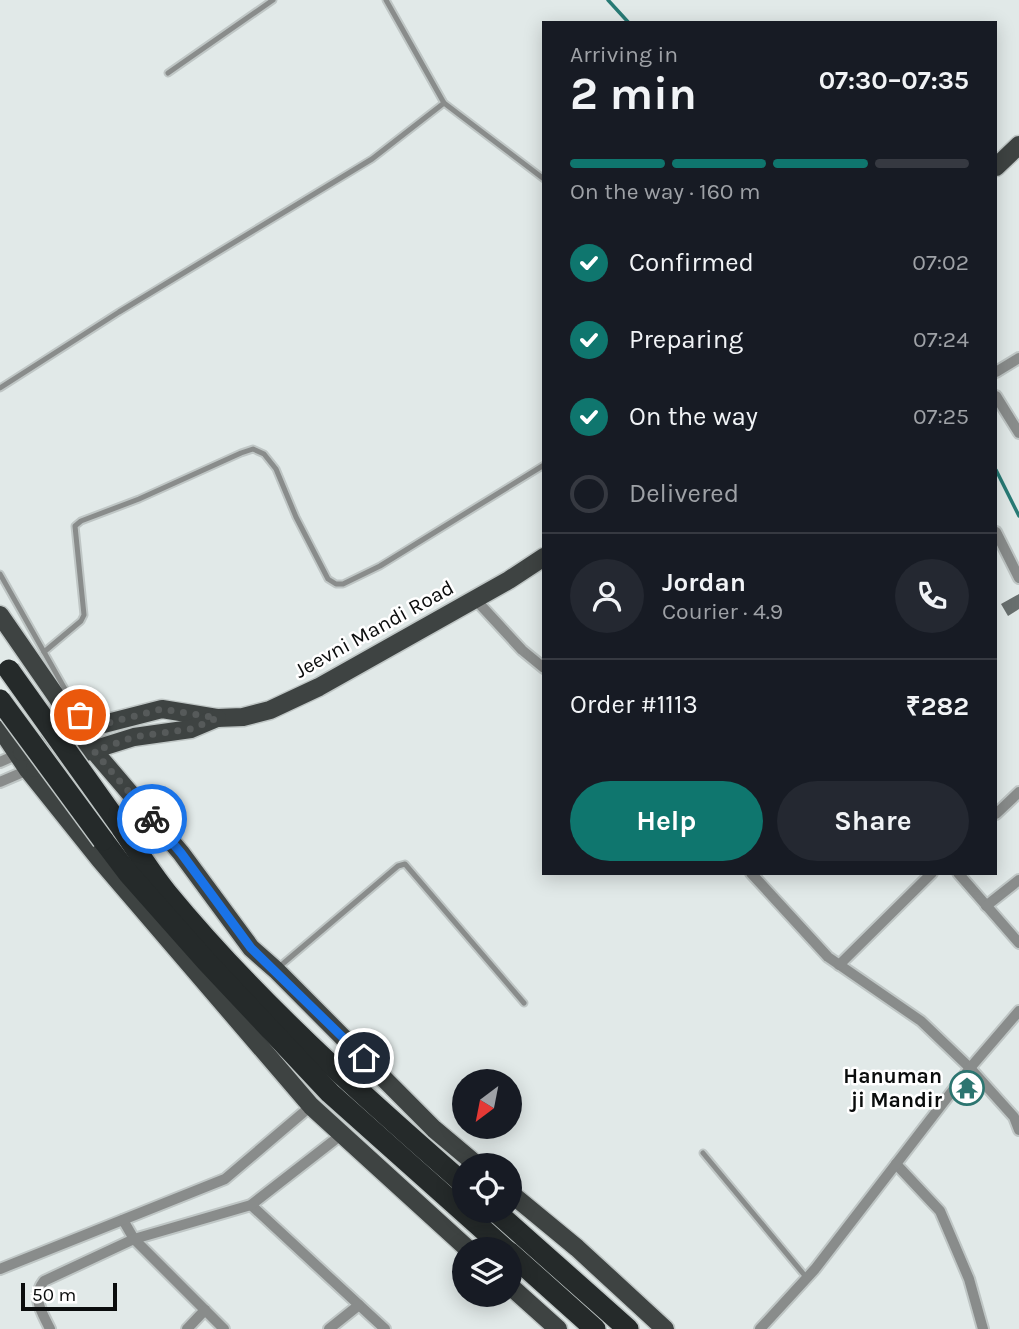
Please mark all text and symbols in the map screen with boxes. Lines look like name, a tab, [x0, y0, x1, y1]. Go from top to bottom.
text: Arriving in	[570, 41, 678, 68]
text: 07:30–07:35	[819, 65, 969, 96]
text: 2 min	[570, 67, 697, 121]
text: On the way · 160 m	[570, 178, 760, 205]
icon: check	[570, 244, 608, 282]
text: Confirmed	[629, 247, 754, 278]
text: 07:02	[912, 249, 969, 276]
icon: check	[570, 321, 608, 359]
text: Preparing	[629, 324, 743, 355]
text: 07:24	[913, 326, 969, 353]
icon: check	[570, 398, 608, 436]
text: On the way	[629, 401, 758, 432]
text: 07:25	[913, 403, 969, 430]
text: Delivered	[629, 478, 739, 509]
button: person	[570, 559, 644, 633]
button: phone	[895, 559, 969, 633]
text: Jordan	[662, 567, 746, 598]
street label: Jeevni Mandi Road	[290, 575, 458, 683]
text: Courier · 4.9	[662, 598, 783, 625]
pin	[50, 685, 110, 745]
text: Order #1113	[570, 689, 698, 720]
text: ₹282	[906, 691, 969, 722]
icon: bag	[61, 696, 99, 734]
button: Help	[570, 781, 763, 861]
button: Share	[777, 781, 969, 861]
courier	[117, 784, 187, 854]
icon: bike	[133, 800, 171, 838]
pin	[334, 1028, 394, 1088]
icon: home	[345, 1039, 383, 1077]
place label: Hanuman ji Mandir	[843, 1064, 943, 1112]
north arrow	[452, 1069, 522, 1139]
map controls	[452, 1069, 522, 1307]
temple icon: Hanuman ji Mandir	[948, 1069, 986, 1107]
button: locate	[452, 1153, 522, 1223]
button: layers	[452, 1237, 522, 1307]
scale bar	[21, 1280, 117, 1312]
text: 50 m	[32, 1284, 76, 1306]

